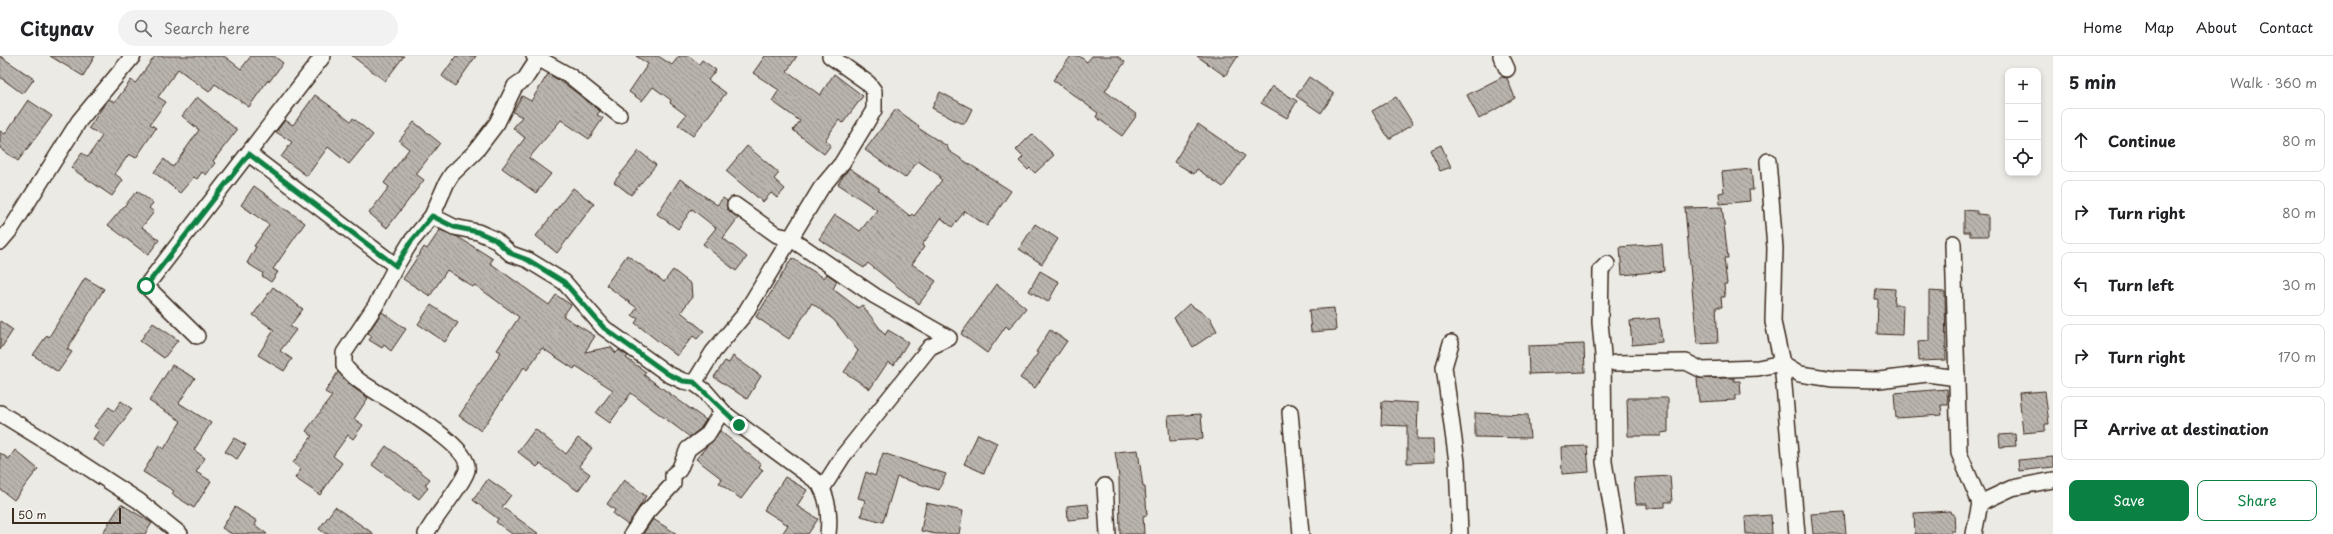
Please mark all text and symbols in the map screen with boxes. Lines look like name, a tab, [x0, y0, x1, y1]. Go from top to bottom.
search box	[118, 10, 398, 46]
text: Citynav	[20, 14, 94, 42]
text: Search here	[164, 16, 250, 39]
icon: search	[132, 17, 154, 39]
text: Home	[2083, 17, 2122, 38]
text: Map	[2144, 17, 2174, 38]
text: About	[2196, 17, 2237, 38]
text: Contact	[2259, 17, 2313, 38]
map controls	[2005, 68, 2041, 176]
button: +	[2005, 68, 2041, 104]
text: 5 min	[2069, 69, 2116, 95]
text: Walk · 360 m	[2230, 73, 2317, 92]
button: −	[2005, 104, 2041, 140]
icon: ahead	[2070, 129, 2092, 151]
text: Continue	[2108, 129, 2176, 152]
text: 80 m	[2282, 131, 2316, 150]
button: locate	[2005, 140, 2041, 176]
icon: right	[2070, 201, 2092, 223]
text: Turn right	[2108, 201, 2185, 224]
text: 80 m	[2282, 203, 2316, 222]
icon: left	[2070, 273, 2092, 295]
text: Turn left	[2108, 273, 2174, 296]
text: 30 m	[2282, 275, 2316, 294]
route start	[137, 277, 155, 295]
icon: right	[2070, 345, 2092, 367]
text: Turn right	[2108, 345, 2185, 368]
text: 170 m	[2278, 347, 2316, 366]
route end	[730, 416, 748, 434]
icon: arrive	[2070, 417, 2092, 439]
text: Arrive at destination	[2108, 417, 2269, 440]
button: Save	[2069, 480, 2189, 521]
button: Share	[2197, 480, 2317, 521]
scale bar	[12, 506, 121, 525]
text: 50 m	[18, 506, 47, 523]

